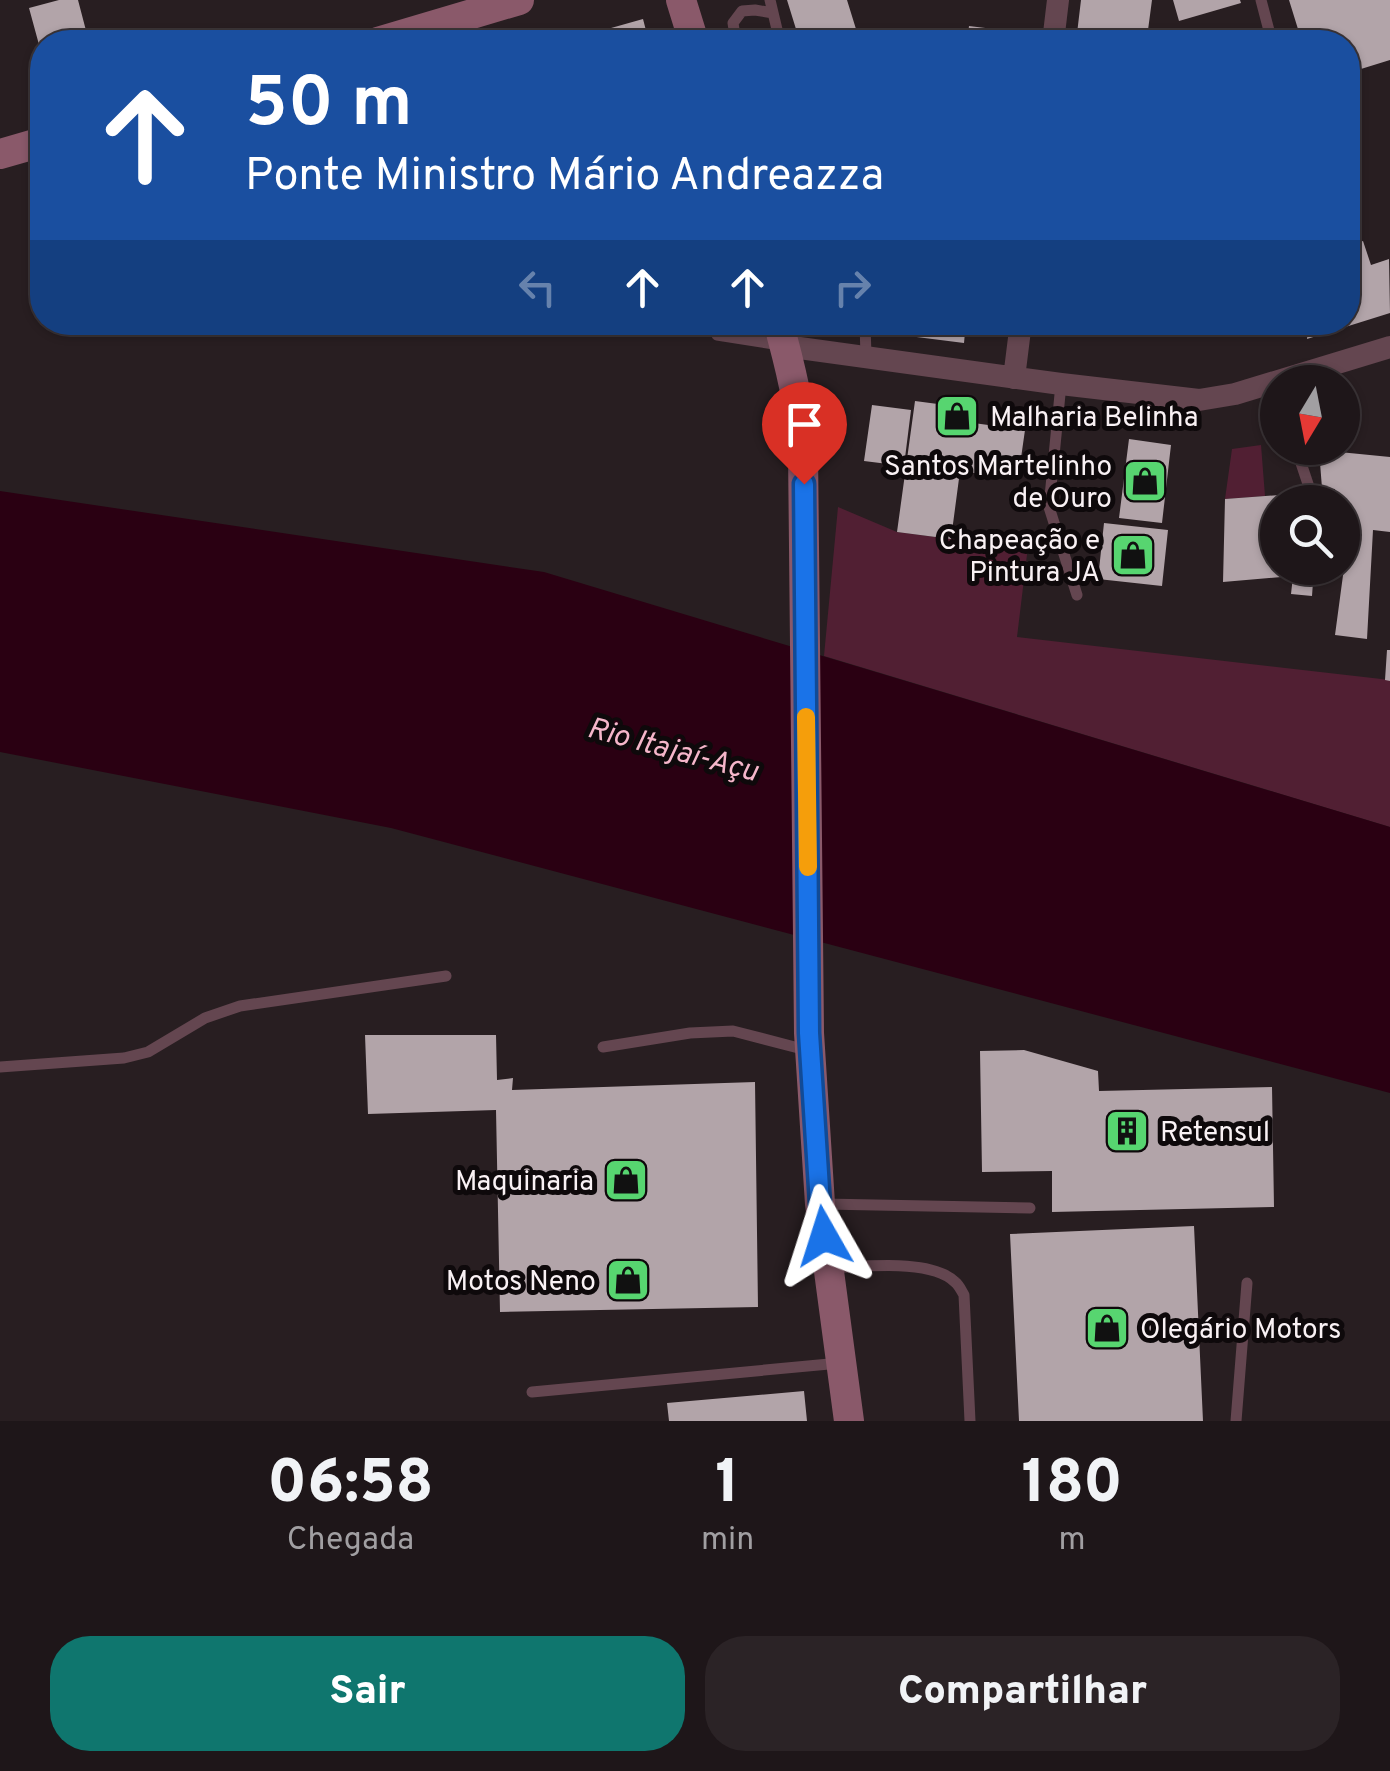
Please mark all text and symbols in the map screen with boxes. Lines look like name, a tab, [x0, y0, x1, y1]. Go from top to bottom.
text: 50 m	[245, 62, 412, 151]
icon: ahead	[80, 70, 210, 200]
text: Ponte Ministro Mário Andreazza	[245, 149, 884, 206]
icon: left	[510, 260, 565, 315]
icon: ahead	[615, 260, 670, 315]
icon: ahead	[720, 260, 775, 315]
icon: right	[825, 260, 880, 315]
north arrow	[1260, 365, 1360, 465]
map controls	[1260, 365, 1360, 585]
pin	[762, 382, 847, 485]
shop icon: Malharia Belinha	[934, 393, 980, 439]
icon: arrive	[777, 397, 832, 452]
place label: Malharia Belinha	[990, 401, 1198, 437]
place label: Santos Martelinho de Ouro	[884, 450, 1112, 518]
shop icon: Santos Martelinho de Ouro	[1122, 458, 1168, 504]
button: search	[1260, 485, 1360, 585]
place label: Chapeação e Pintura JA	[939, 524, 1100, 592]
shop icon: Chapeação e Pintura JA	[1110, 532, 1156, 578]
water label: Rio Itajaí-Açu	[583, 711, 762, 792]
building icon: Retensul	[1104, 1108, 1150, 1154]
place label: Retensul	[1160, 1116, 1270, 1152]
shop icon: Maquinaria	[603, 1157, 649, 1203]
place label: Maquinaria	[455, 1165, 594, 1201]
position arrow	[772, 1184, 876, 1288]
shop icon: Motos Neno	[605, 1257, 651, 1303]
place label: Motos Neno	[446, 1265, 596, 1301]
shop icon: Olegário Motors	[1084, 1305, 1130, 1351]
place label: Olegário Motors	[1140, 1313, 1341, 1349]
text: 06:58	[267, 1448, 434, 1524]
text: 1	[715, 1448, 740, 1524]
text: 180	[1021, 1448, 1123, 1524]
text: Chegada	[287, 1521, 414, 1561]
text: min	[701, 1521, 754, 1561]
text: m	[1059, 1521, 1086, 1561]
button: Sair	[50, 1636, 685, 1751]
button: Compartilhar	[705, 1636, 1340, 1751]

